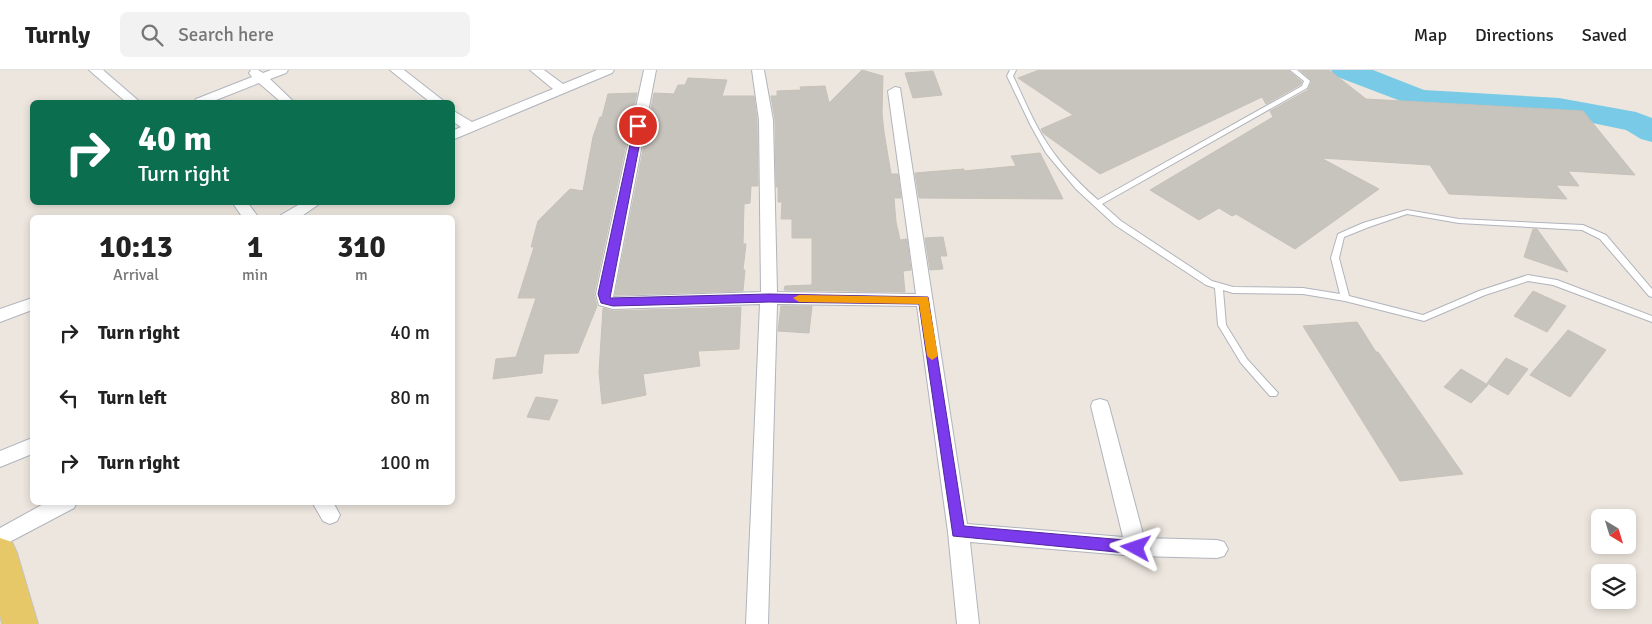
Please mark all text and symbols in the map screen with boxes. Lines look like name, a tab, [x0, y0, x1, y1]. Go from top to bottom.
search box	[120, 12, 470, 57]
text: Turnly	[25, 20, 90, 50]
icon: search	[138, 21, 166, 49]
text: Search here	[178, 23, 274, 47]
text: Map	[1414, 24, 1447, 46]
text: Directions	[1475, 24, 1554, 46]
text: Saved	[1582, 24, 1627, 46]
pin	[617, 105, 659, 147]
icon: arrive	[624, 112, 652, 140]
text: 40 m	[138, 117, 212, 160]
icon: right	[55, 120, 120, 185]
text: Turn right	[138, 160, 230, 187]
text: 10:13	[99, 229, 173, 266]
text: 1	[247, 229, 263, 266]
text: 310	[337, 229, 386, 266]
text: Arrival	[113, 265, 159, 285]
text: min	[242, 265, 268, 285]
text: m	[355, 265, 368, 285]
icon: right	[55, 319, 83, 347]
text: Turn right	[98, 321, 180, 345]
text: 40 m	[390, 321, 430, 345]
icon: left	[55, 384, 83, 412]
text: Turn left	[98, 386, 167, 410]
text: 80 m	[390, 386, 430, 410]
icon: right	[55, 449, 83, 477]
text: Turn right	[98, 451, 180, 475]
text: 100 m	[380, 451, 430, 475]
north arrow	[1591, 509, 1636, 554]
map controls	[1591, 509, 1636, 609]
position arrow	[1109, 521, 1161, 573]
button: layers	[1591, 564, 1636, 609]

